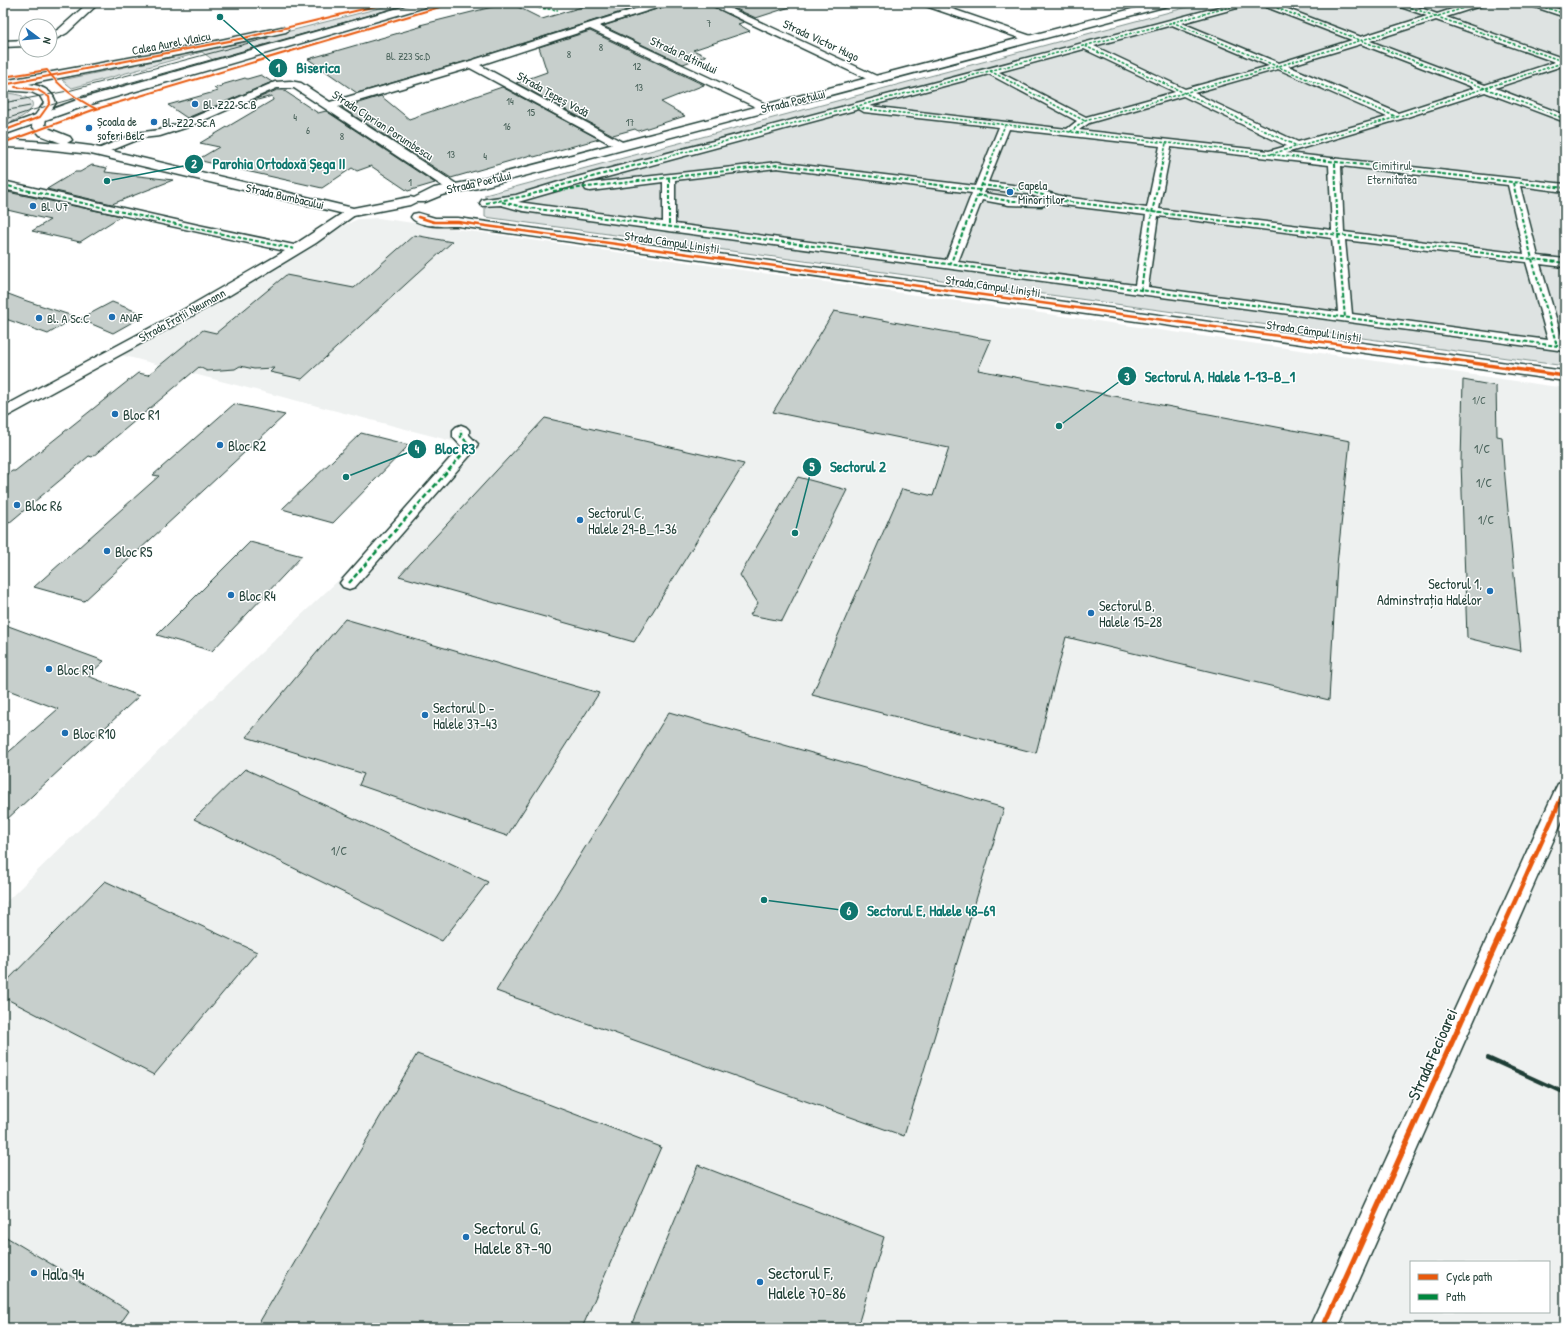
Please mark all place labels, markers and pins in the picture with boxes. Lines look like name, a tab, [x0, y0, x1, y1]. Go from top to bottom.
callout: Biserica	[268, 54, 347, 81]
place label: Bl. Z22 Sc.B	[203, 96, 257, 113]
marker: Bl. Z22 Sc.B	[190, 99, 200, 109]
place label: Școala de șoferi Belc	[97, 113, 145, 144]
place label: Bl. Z22 Sc.A	[162, 114, 215, 131]
marker: Bl. Z22 Sc.A	[149, 117, 159, 127]
marker: Școala de șoferi Belc	[84, 123, 94, 133]
callout: Parohia Ortodoxă Șega II	[184, 150, 353, 177]
place label: Capela Minoriților	[1018, 177, 1065, 208]
marker: Capela Minoriților	[1005, 187, 1015, 197]
place label: Bl. U7	[41, 198, 68, 215]
marker: Bl. U7	[28, 201, 38, 211]
place label: ANAF	[120, 309, 143, 326]
place label: Bl. A Sc.C	[47, 310, 90, 327]
marker: ANAF	[107, 312, 117, 322]
marker: Bl. A Sc.C	[34, 313, 44, 323]
callout: Sectorul A, Halele 1-13-B_1	[1117, 363, 1303, 390]
place label: Bloc R1	[123, 405, 160, 424]
marker: Bloc R1	[110, 409, 120, 419]
callout: Bloc R3	[407, 435, 483, 462]
place label: Bloc R2	[228, 436, 266, 455]
marker: Bloc R2	[215, 440, 225, 450]
callout: Sectorul 2	[802, 453, 894, 480]
place label: Bloc R6	[25, 496, 62, 515]
marker: Bloc R6	[12, 500, 22, 510]
place label: Sectorul C, Halele 29-B_1-36	[588, 503, 677, 538]
marker: Sectorul C, Halele 29-B_1-36	[575, 515, 585, 525]
place label: Bloc R5	[115, 542, 152, 561]
marker: Bloc R5	[102, 546, 112, 556]
place label: Sectorul 1, Adminstrația Halelor	[1377, 574, 1483, 609]
place label: Bloc R4	[239, 586, 276, 605]
marker: Sectorul 1, Adminstrația Halelor	[1485, 586, 1495, 596]
marker: Bloc R4	[226, 590, 236, 600]
place label: Sectorul B, Halele 15-28	[1099, 596, 1162, 631]
marker: Sectorul B, Halele 15-28	[1086, 608, 1096, 618]
place label: Bloc R9	[57, 660, 94, 679]
marker: Bloc R9	[44, 664, 54, 674]
place label: Sectorul D - Halele 37-43	[433, 698, 497, 733]
marker: Sectorul D - Halele 37-43	[420, 710, 430, 720]
place label: Bloc R10	[73, 724, 116, 743]
marker: Bloc R10	[60, 728, 70, 738]
callout: Sectorul E, Halele 48-69	[839, 898, 1003, 925]
place label: Sectorul G, Halele 87-90	[474, 1216, 552, 1259]
marker: Sectorul G, Halele 87-90	[461, 1232, 471, 1242]
place label: Sectorul F, Halele 70-86	[768, 1261, 846, 1304]
place label: Hala 94	[42, 1262, 84, 1285]
marker: Hala 94	[29, 1268, 39, 1278]
marker: Sectorul F, Halele 70-86	[755, 1277, 765, 1287]

